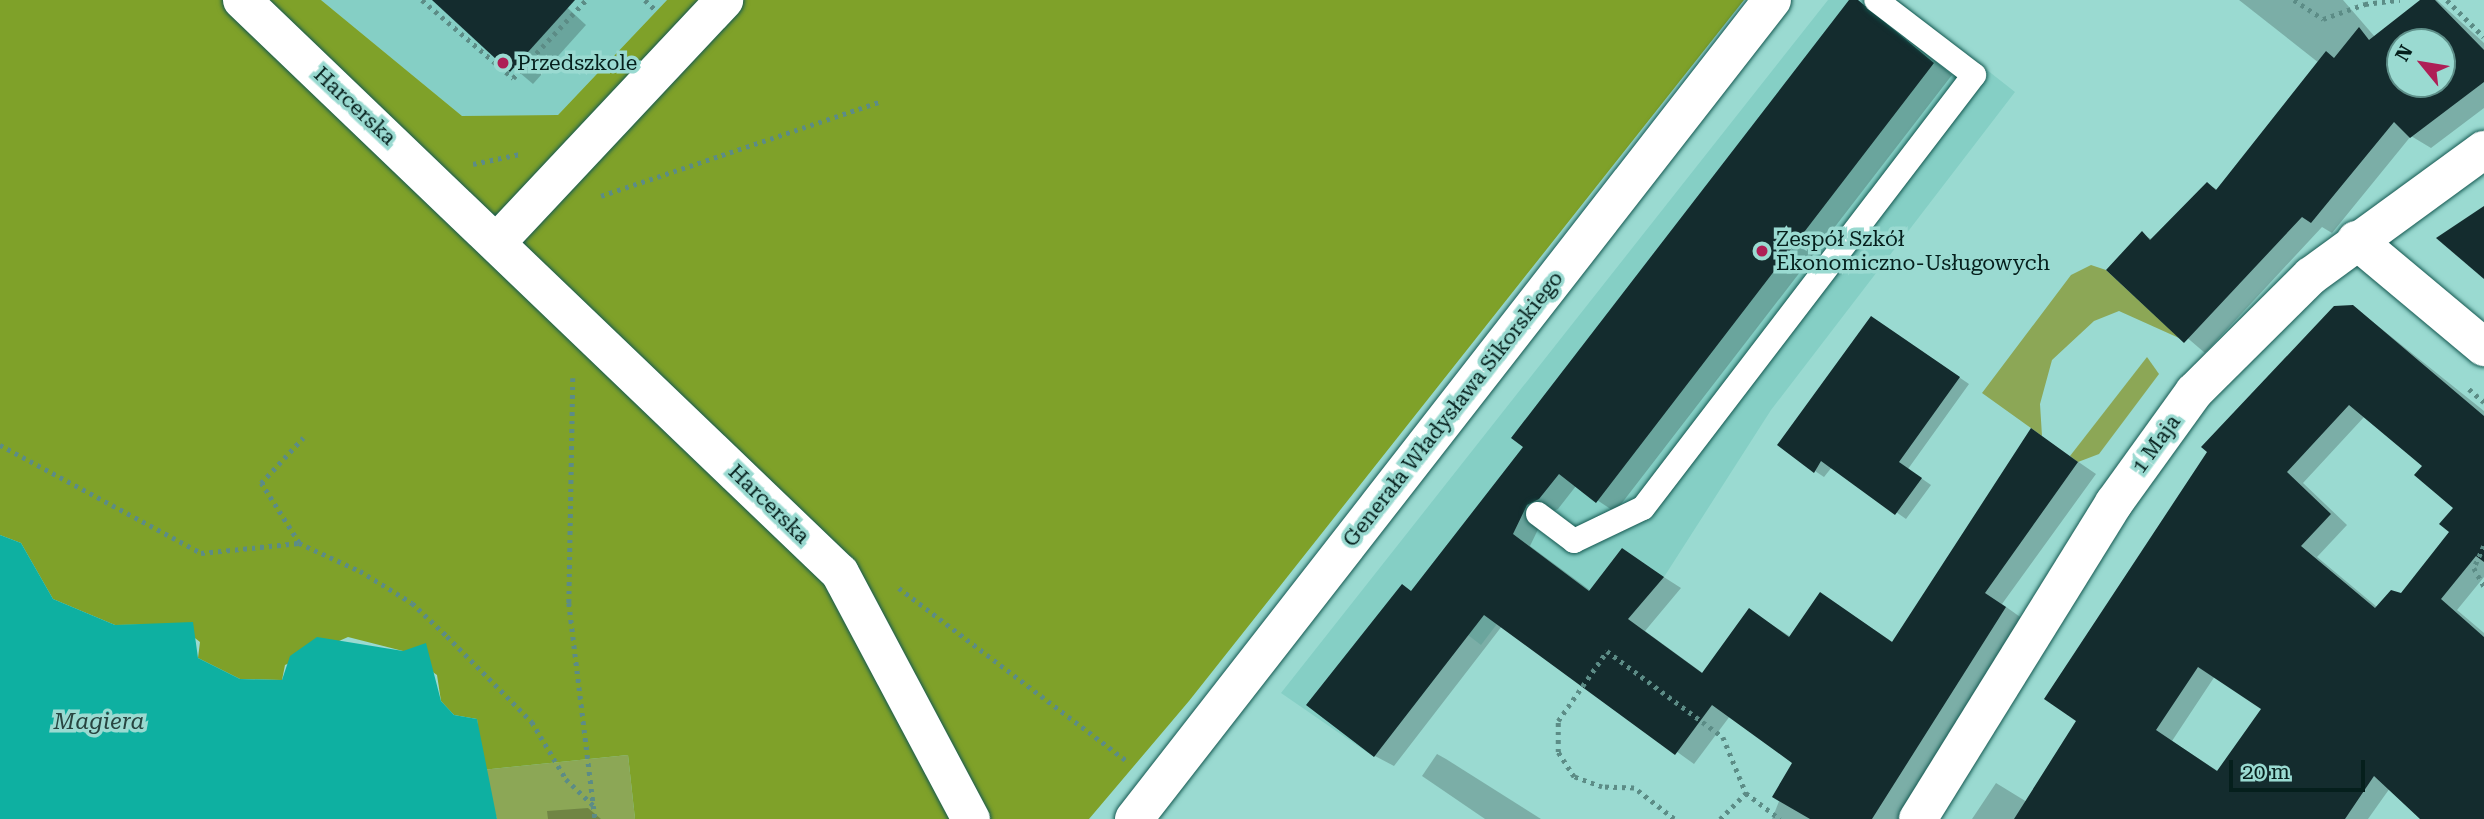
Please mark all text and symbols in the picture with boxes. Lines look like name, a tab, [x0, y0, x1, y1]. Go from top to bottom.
north arrow	[2386, 28, 2456, 98]
text: N	[2390, 41, 2418, 65]
place label: Przedszkole	[517, 50, 637, 76]
marker: Przedszkole	[495, 55, 511, 71]
street label: Harcerska	[309, 62, 401, 150]
place label: Zespół Szkół Ekonomiczno-Usługowych	[1776, 226, 2050, 276]
marker: Zespół Szkół Ekonomiczno-Usługowych	[1754, 243, 1770, 259]
street label: Generała Władysława Sikorskiego	[1338, 266, 1568, 552]
street label: 1 Maja	[2126, 410, 2186, 478]
street label: Harcerska	[723, 459, 815, 549]
water label: Magiera	[54, 708, 144, 736]
scale bar	[2232, 746, 2368, 790]
text: 20 m	[2242, 760, 2290, 784]

